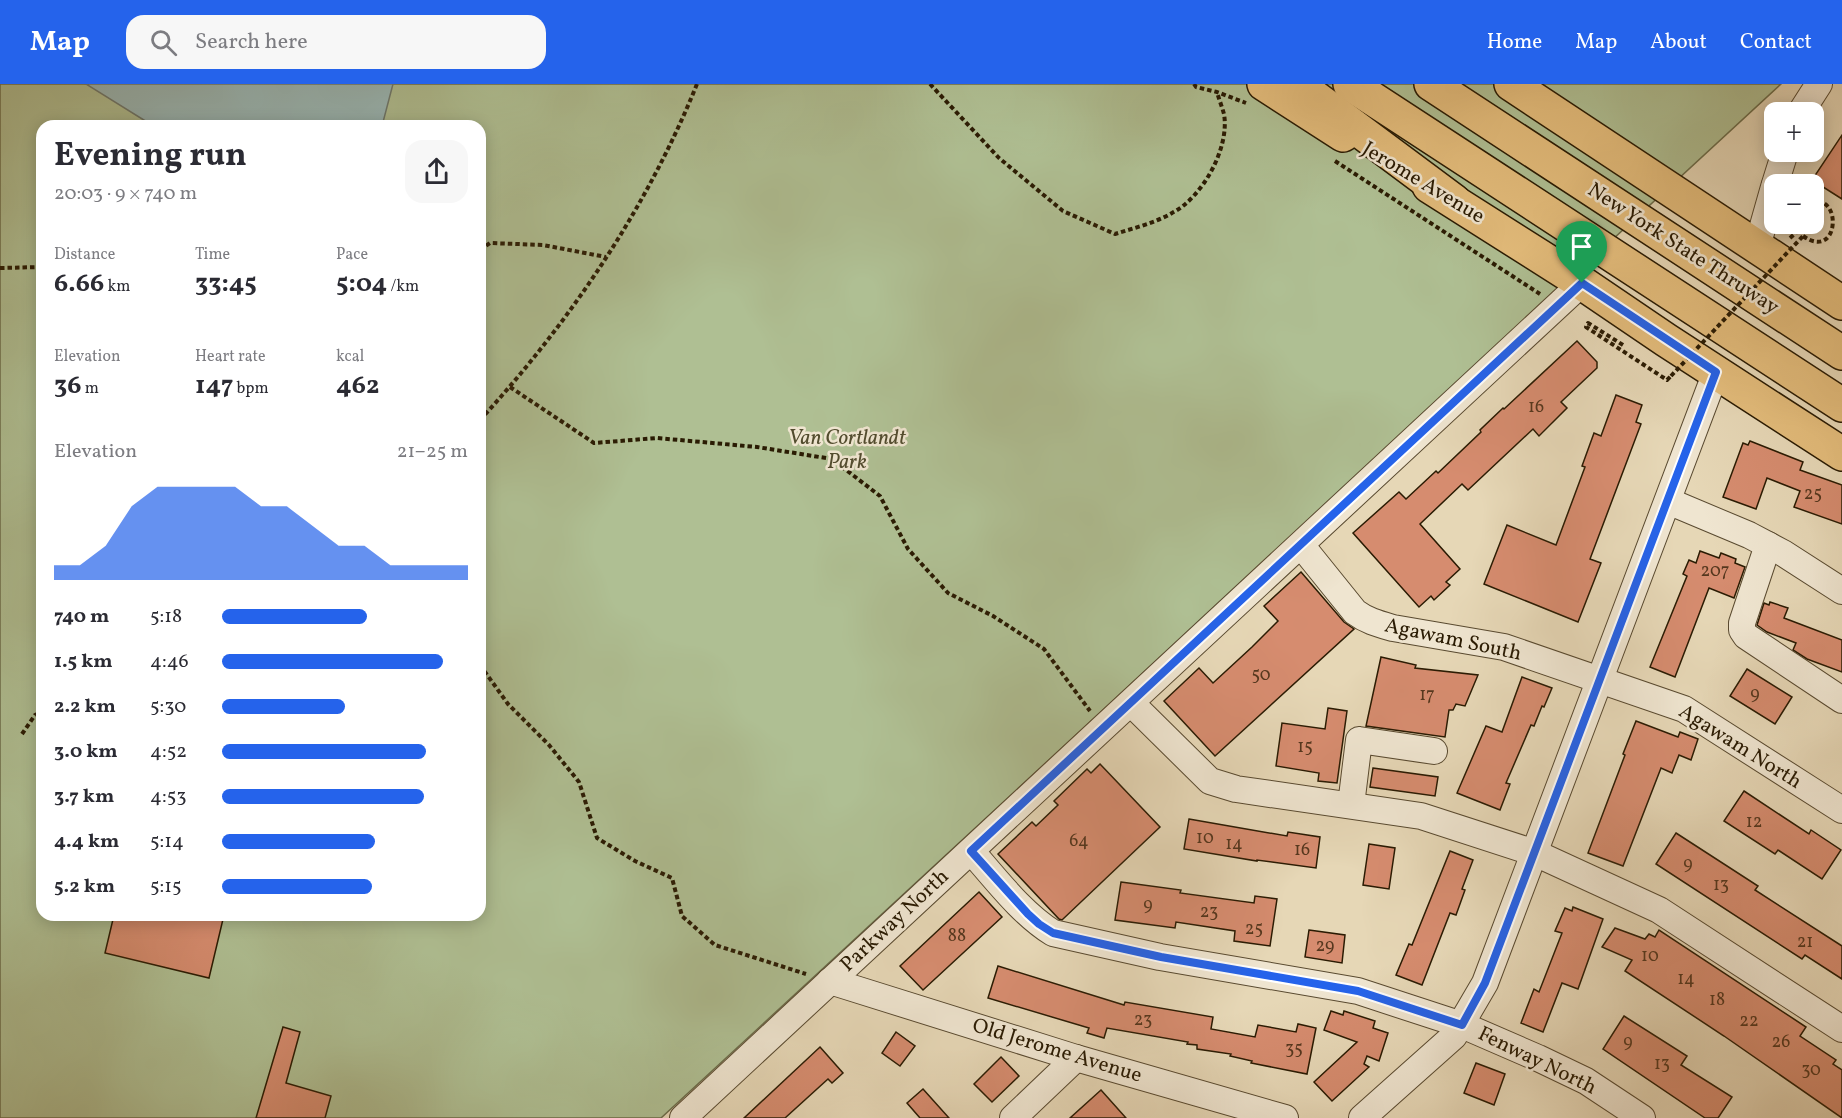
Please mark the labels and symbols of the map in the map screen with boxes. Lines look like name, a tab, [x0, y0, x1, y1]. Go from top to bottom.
street label: Jerome Avenue	[1356, 135, 1490, 231]
street label: New York State Thruway	[1582, 176, 1785, 322]
pin	[1556, 221, 1607, 283]
house number: 16	[1528, 395, 1544, 420]
park label: Van Cortlandt Park	[788, 424, 907, 477]
house number: 25	[1804, 482, 1822, 507]
house number: 207	[1700, 559, 1730, 584]
street label: Agawam South	[1382, 611, 1524, 669]
house number: 50	[1251, 663, 1271, 688]
house number: 9	[1750, 682, 1760, 707]
house number: 17	[1419, 683, 1435, 708]
street label: Agawam North	[1673, 698, 1807, 796]
house number: 15	[1297, 735, 1313, 760]
house number: 12	[1746, 810, 1762, 835]
house number: 10	[1196, 826, 1214, 851]
house number: 64	[1069, 829, 1089, 854]
house number: 14	[1225, 832, 1243, 857]
house number: 16	[1294, 838, 1310, 863]
house number: 9	[1683, 852, 1693, 877]
street label: Parkway North	[834, 863, 956, 979]
house number: 13	[1713, 873, 1729, 898]
house number: 9	[1143, 893, 1153, 918]
house number: 23	[1200, 900, 1218, 925]
house number: 25	[1245, 917, 1263, 942]
house number: 88	[948, 924, 966, 949]
house number: 21	[1797, 930, 1813, 955]
house number: 29	[1316, 934, 1334, 959]
house number: 10	[1641, 944, 1659, 969]
house number: 14	[1677, 967, 1695, 992]
house number: 18	[1709, 988, 1725, 1013]
house number: 23	[1134, 1008, 1152, 1033]
house number: 22	[1739, 1009, 1759, 1034]
street label: Old Jerome Avenue	[969, 1011, 1145, 1091]
street label: Fenway North	[1473, 1020, 1601, 1102]
house number: 9	[1623, 1030, 1633, 1055]
house number: 26	[1772, 1030, 1790, 1055]
house number: 35	[1285, 1037, 1303, 1062]
house number: 13	[1654, 1052, 1670, 1077]
house number: 30	[1801, 1058, 1821, 1083]

